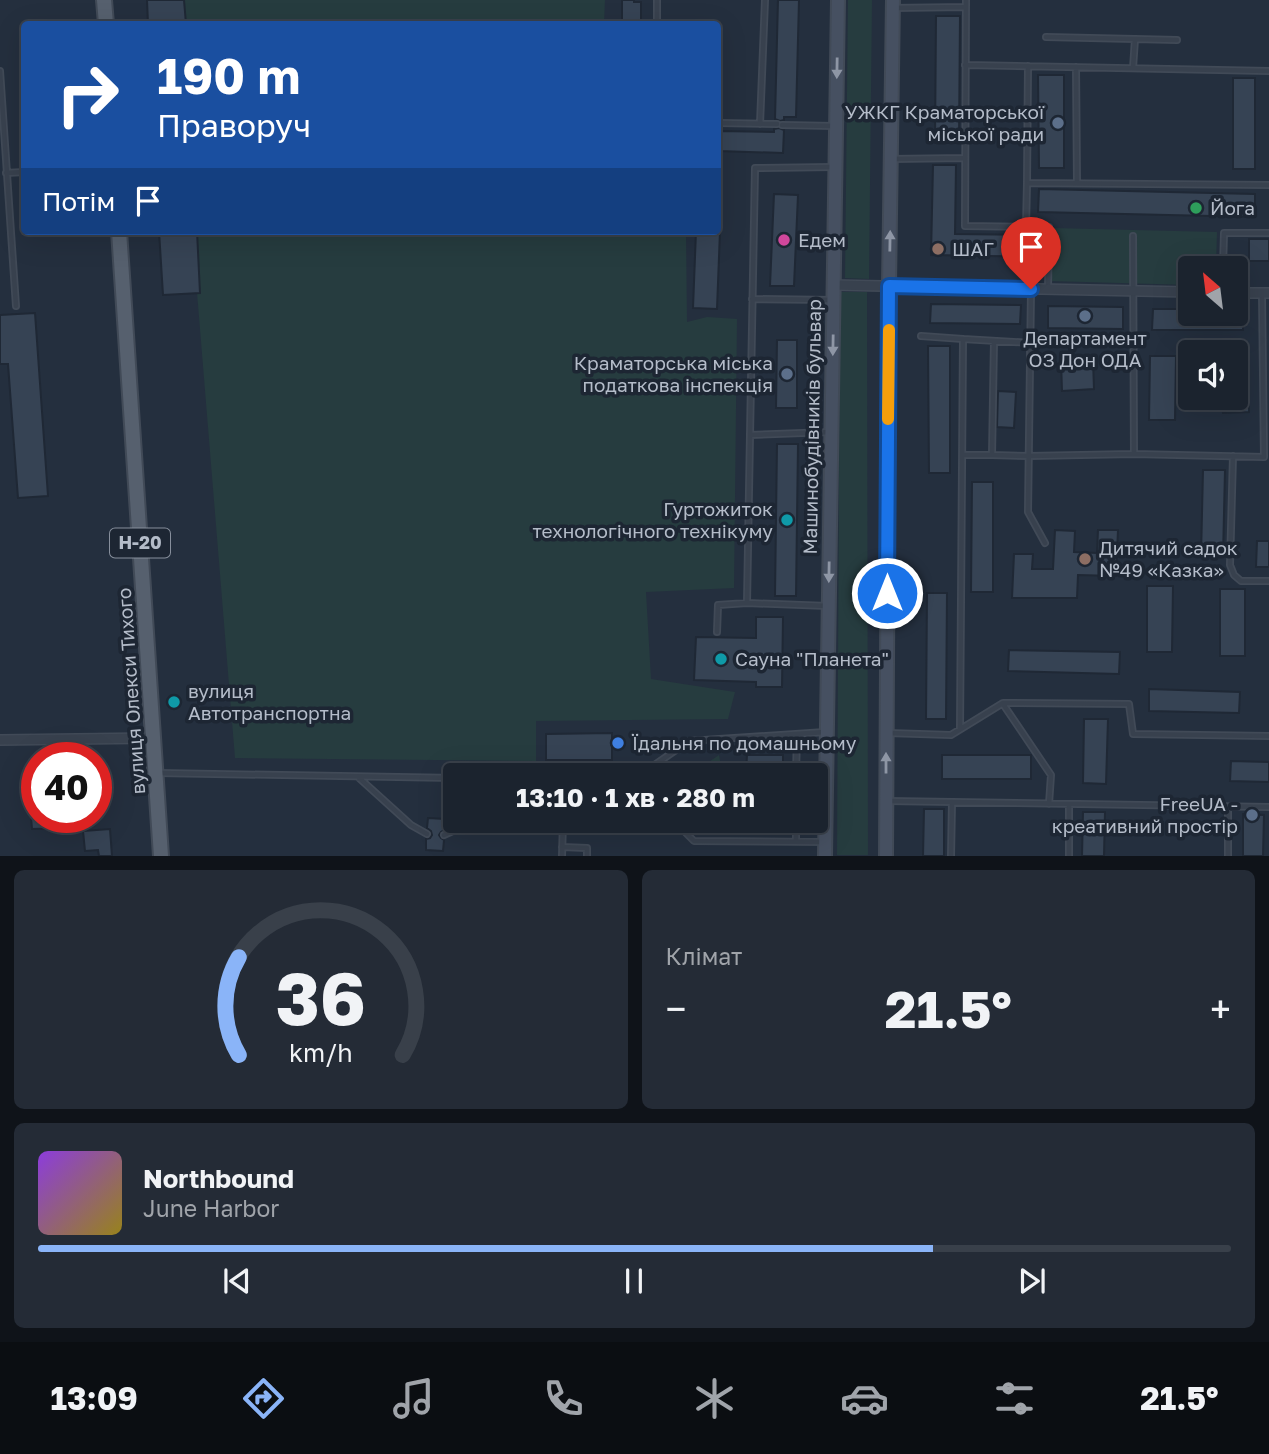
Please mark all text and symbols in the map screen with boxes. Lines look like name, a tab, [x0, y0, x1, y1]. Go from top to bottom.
text: 190 m	[157, 46, 300, 105]
icon: right	[42, 49, 133, 140]
one-way arrow	[831, 57, 842, 79]
place label: УЖКГ Краматорської міської ради	[845, 100, 1045, 145]
text: Праворуч	[157, 106, 311, 144]
marker: УЖКГ Краматорської міської ради	[1050, 115, 1066, 131]
icon: arrive	[129, 182, 167, 220]
text: Потім	[42, 186, 115, 217]
place label: Йога	[1210, 196, 1255, 219]
marker: Йога	[1188, 200, 1204, 216]
pin	[1001, 217, 1061, 289]
place label: Едем	[798, 228, 846, 251]
icon: arrive	[1012, 228, 1050, 266]
one-way arrow	[884, 230, 896, 252]
marker: Едем	[776, 232, 792, 248]
place label: ШАГ	[952, 237, 994, 260]
marker: ШАГ	[930, 241, 946, 257]
north arrow	[1178, 256, 1248, 326]
map controls	[1178, 256, 1248, 410]
street label: Машинобудівників бульвар	[798, 299, 825, 555]
marker: Департамент ОЗ Дон ОДА	[1077, 308, 1093, 324]
place label: Департамент ОЗ Дон ОДА	[1023, 326, 1147, 371]
one-way arrow	[827, 334, 838, 356]
button: sound	[1178, 340, 1248, 410]
place label: Краматорська міська податкова інспекція	[574, 351, 773, 396]
marker: Краматорська міська податкова інспекція	[779, 366, 795, 382]
place label: Гуртожиток технологічного технікуму	[532, 497, 773, 542]
marker: Гуртожиток технологічного технікуму	[779, 512, 795, 528]
road number: Н-20	[110, 528, 170, 558]
place label: Дитячий садок №49 «Казка»	[1099, 536, 1238, 581]
marker: Дитячий садок №49 «Казка»	[1077, 551, 1093, 567]
position arrow	[850, 556, 924, 630]
one-way arrow	[823, 561, 835, 583]
street label: вулиця Олекси Тихого	[112, 587, 149, 795]
place label: Сауна "Планета"	[735, 647, 889, 670]
marker: Сауна "Планета"	[713, 651, 729, 667]
place label: вулиця Автотранспортна	[188, 679, 351, 724]
marker: вулиця Автотранспортна	[166, 694, 182, 710]
place label: Їдальня по домашньому	[631, 731, 857, 754]
marker: Їдальня по домашньому	[610, 735, 626, 751]
speed limit sign: 40	[21, 742, 112, 833]
one-way arrow	[880, 752, 892, 774]
text: 13:10 · 1 хв · 280 m	[516, 782, 755, 813]
place label: FreeUA - креативний простір	[1052, 792, 1238, 837]
marker: FreeUA - креативний простір	[1244, 807, 1260, 823]
text: Клімат	[666, 942, 742, 970]
text: 36	[275, 955, 366, 1042]
text: 21.5°	[885, 977, 1012, 1039]
text: −	[666, 986, 686, 1031]
text: +	[1210, 986, 1231, 1031]
text: km/h	[289, 1037, 353, 1068]
text: Northbound	[143, 1163, 294, 1194]
text: June Harbor	[143, 1194, 279, 1222]
icon: previous	[218, 1262, 256, 1300]
icon: pause	[615, 1262, 653, 1300]
icon: next	[1013, 1262, 1051, 1300]
icon: directions	[239, 1374, 288, 1423]
icon: music	[389, 1374, 438, 1423]
icon: phone	[539, 1374, 588, 1423]
icon: climate	[690, 1374, 739, 1423]
icon: car	[840, 1374, 889, 1423]
icon: filters	[990, 1374, 1039, 1423]
text: 13:09	[51, 1379, 138, 1417]
text: 21.5°	[1140, 1379, 1218, 1417]

